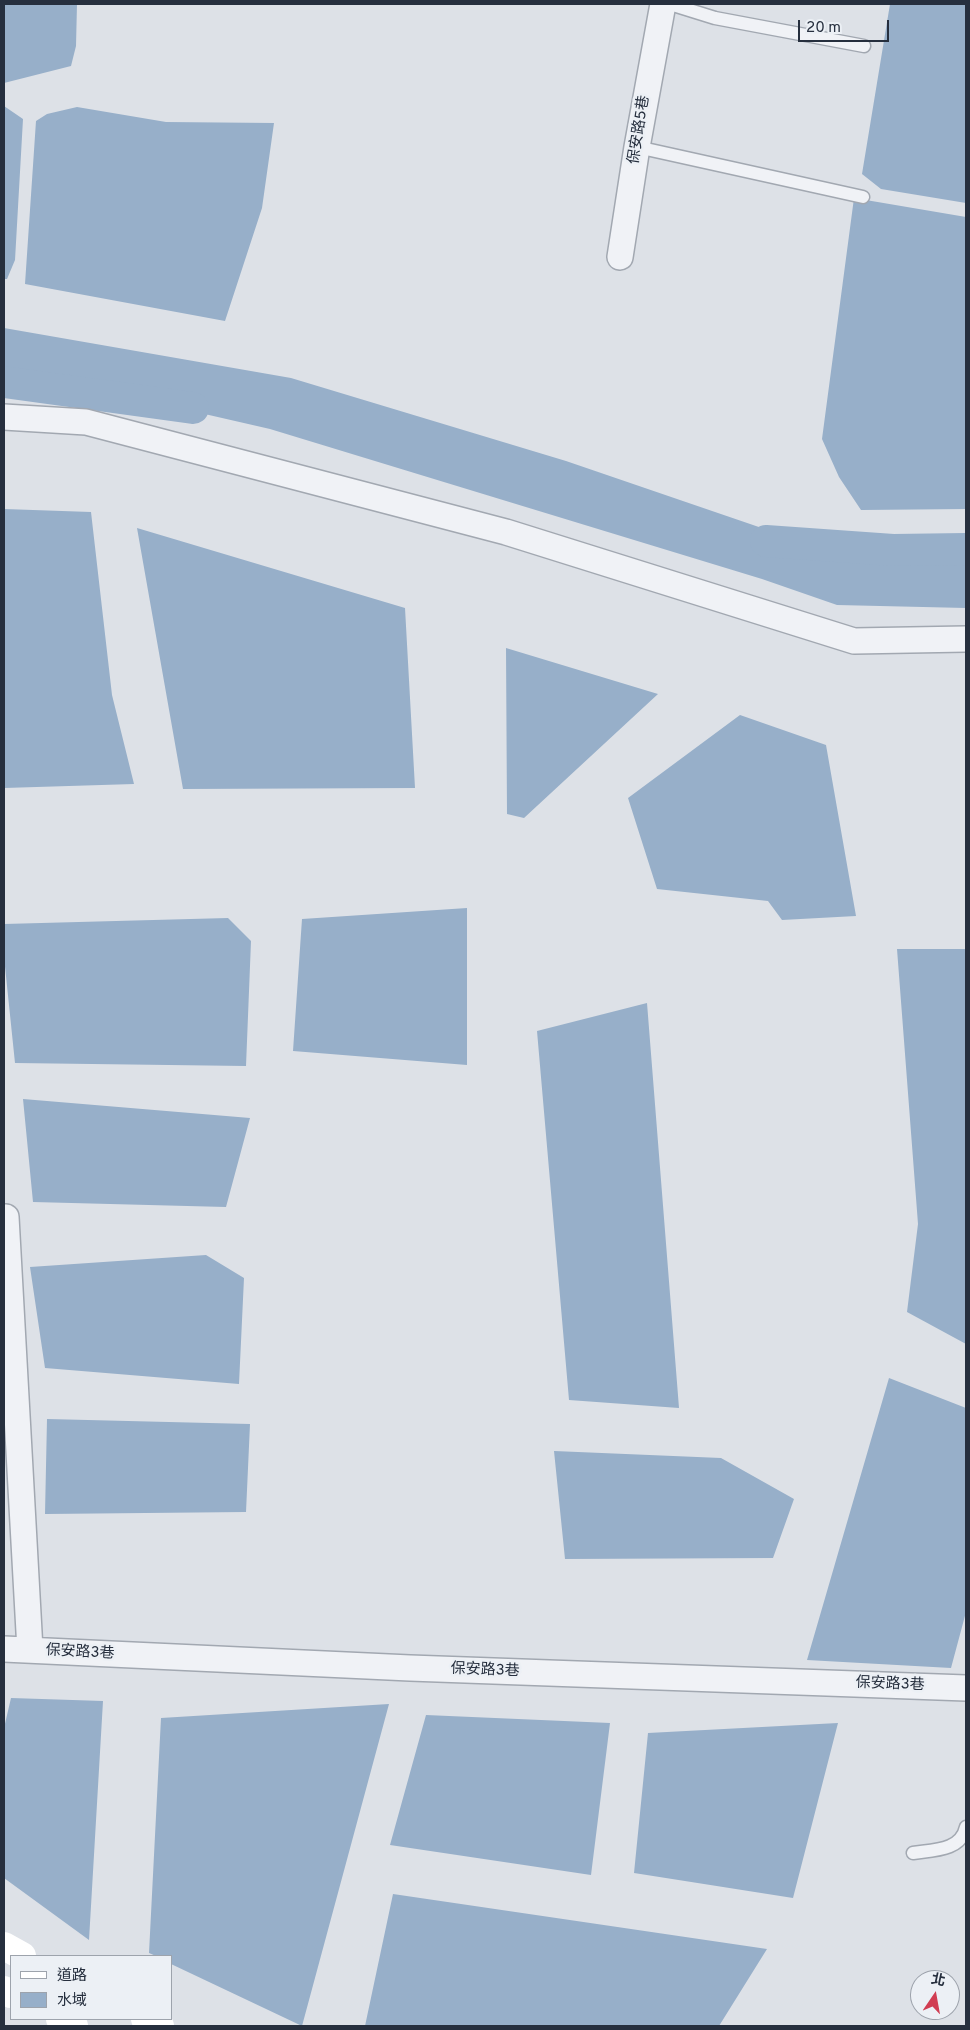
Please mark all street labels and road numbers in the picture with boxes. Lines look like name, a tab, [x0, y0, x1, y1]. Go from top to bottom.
street label: 保安路5巷	[626, 94, 654, 166]
street label: 保安路3巷	[45, 1642, 115, 1664]
street label: 保安路3巷	[450, 1661, 520, 1681]
street label: 保安路3巷	[855, 1675, 925, 1695]

